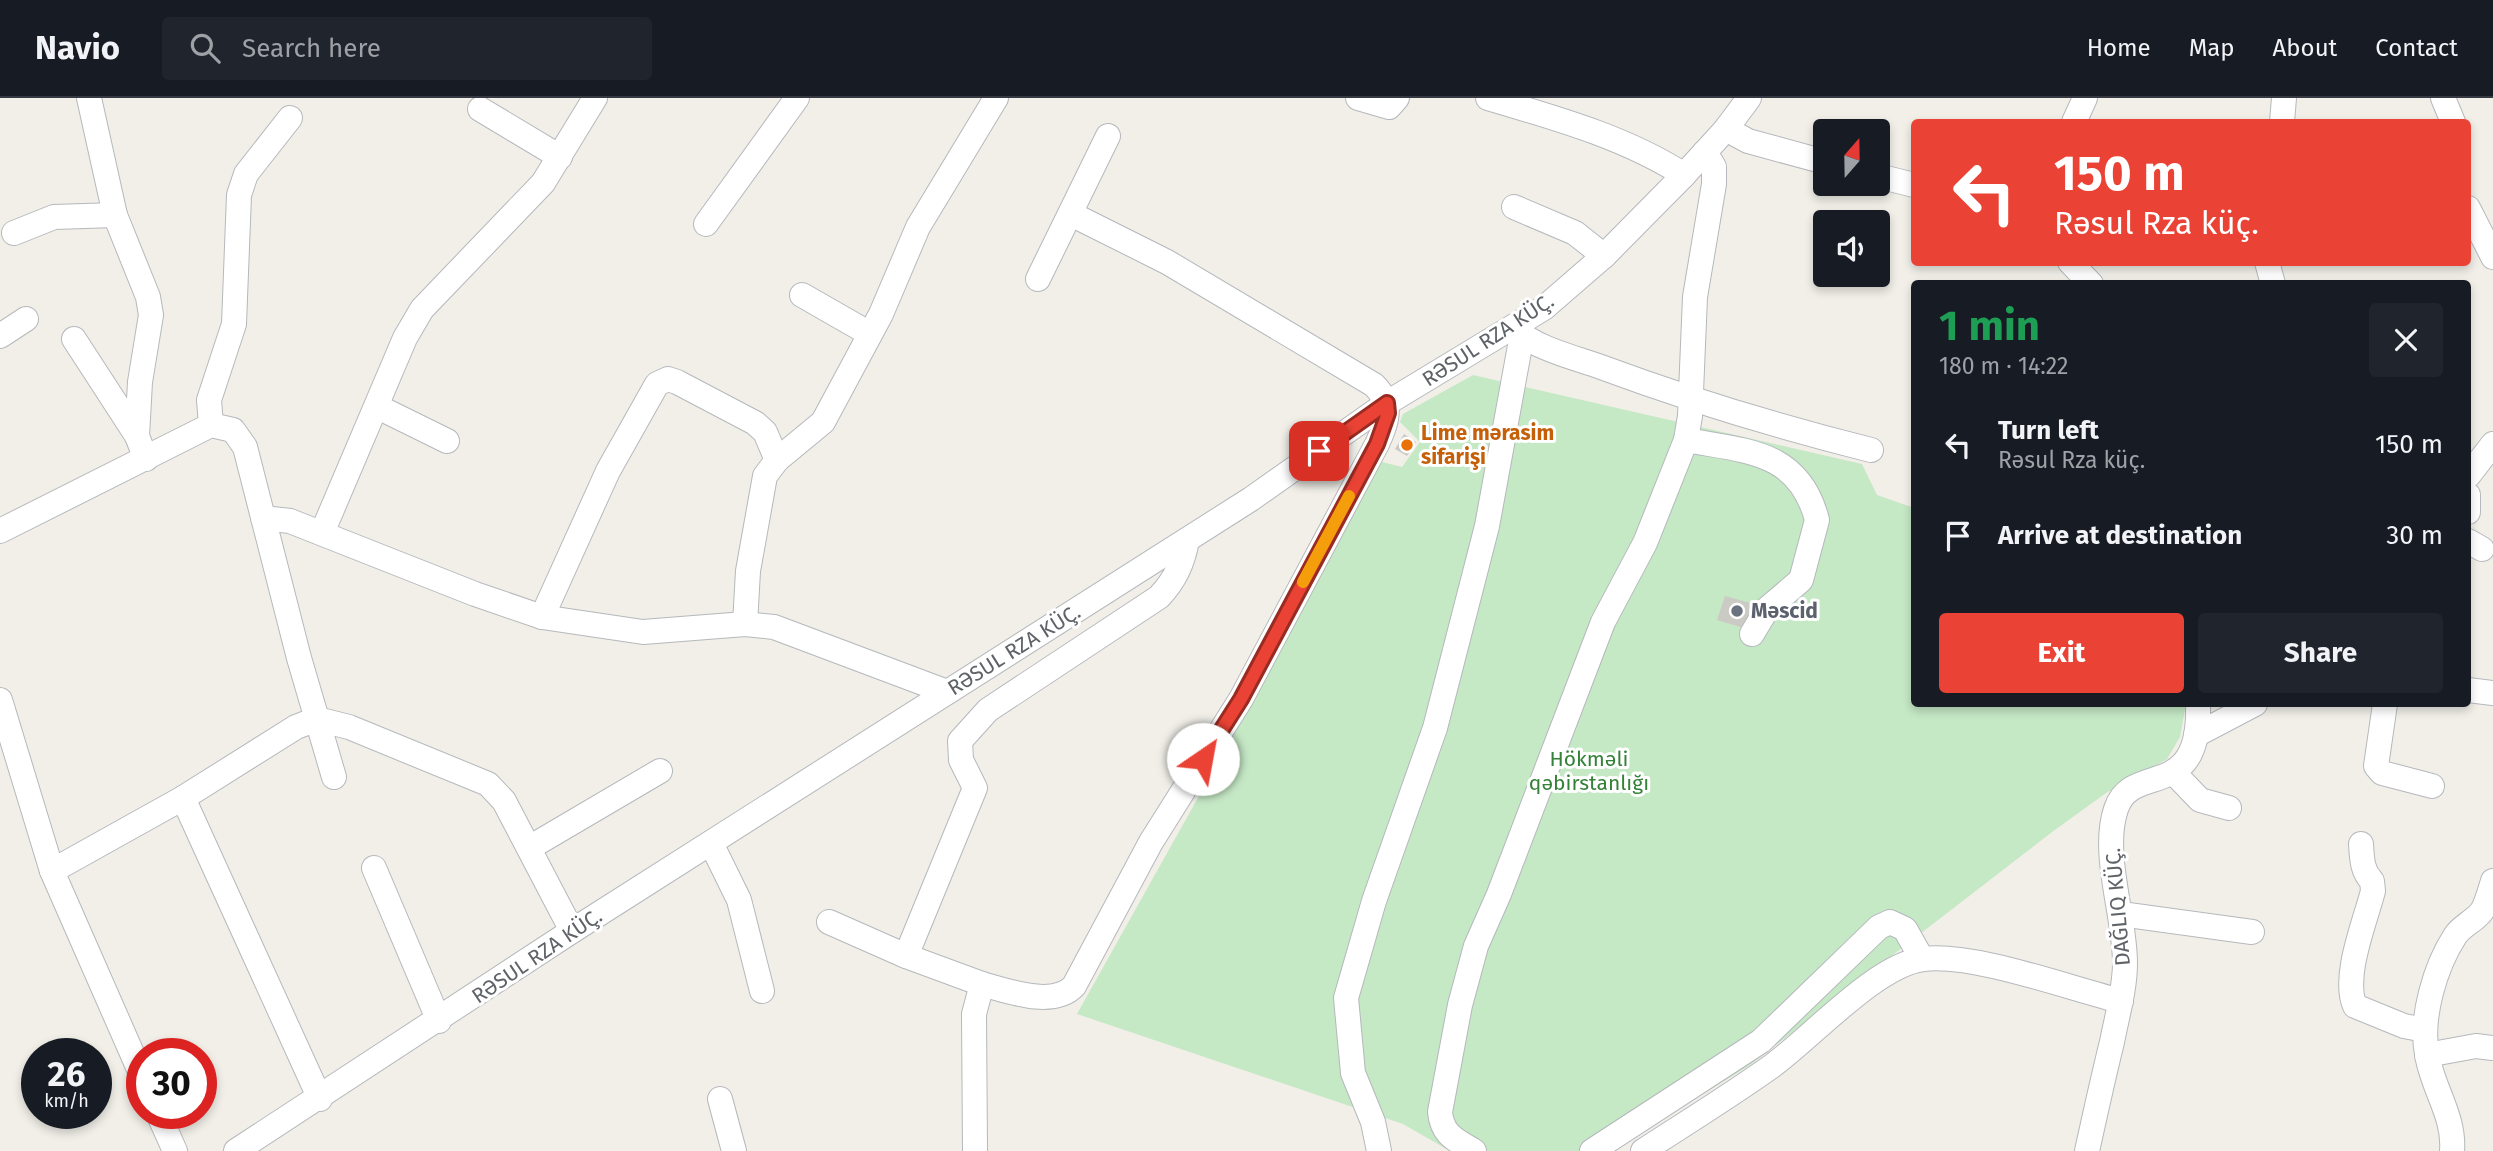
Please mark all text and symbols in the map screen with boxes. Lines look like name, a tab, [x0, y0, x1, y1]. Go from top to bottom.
search box	[162, 17, 652, 80]
text: Navio	[35, 28, 120, 68]
icon: search	[186, 29, 224, 67]
text: Search here	[242, 33, 381, 64]
text: Home	[2087, 34, 2151, 62]
text: Map	[2189, 34, 2235, 62]
text: About	[2273, 34, 2337, 62]
text: Contact	[2375, 34, 2458, 62]
north arrow	[1813, 119, 1890, 196]
map controls	[1813, 119, 1890, 287]
text: 150 m	[2054, 144, 2185, 203]
icon: left	[1939, 147, 2030, 238]
text: Rəsul Rza küç.	[2054, 204, 2259, 242]
button: sound	[1813, 210, 1890, 287]
street label: RƏSUL RZA KÜÇ.	[1417, 288, 1559, 392]
text: 1 min	[1939, 301, 2040, 351]
button: close	[2369, 303, 2443, 377]
text: 180 m · 14:22	[1939, 352, 2068, 380]
text: Turn left	[1998, 415, 2099, 446]
place label: Lime mərasim sifarişi	[1421, 420, 1554, 470]
pin	[1289, 421, 1349, 481]
icon: left	[1939, 426, 1977, 464]
text: 150 m	[2375, 429, 2443, 460]
icon: arrive	[1300, 432, 1338, 470]
marker: Lime mərasim sifarişi	[1399, 437, 1415, 453]
text: Rəsul Rza küç.	[1998, 446, 2145, 474]
icon: arrive	[1939, 517, 1977, 555]
text: Arrive at destination	[1998, 520, 2242, 551]
text: 30 m	[2386, 520, 2443, 551]
place label: Məscid	[1751, 598, 1818, 624]
street label: RƏSUL RZA KÜÇ.	[943, 599, 1085, 701]
marker: Məscid	[1729, 603, 1745, 619]
button: Exit	[1939, 613, 2184, 693]
button: Share	[2198, 613, 2443, 693]
position arrow	[1166, 722, 1240, 796]
park label: Hökməli qəbirstanlığı	[1529, 746, 1649, 796]
street label: DAĞLIQ KÜÇ.	[2100, 847, 2136, 967]
street label: RƏSUL RZA KÜÇ.	[467, 903, 607, 1009]
speed limit sign: 30	[126, 1038, 217, 1129]
text: 26	[48, 1053, 85, 1095]
text: km/h	[44, 1090, 89, 1112]

